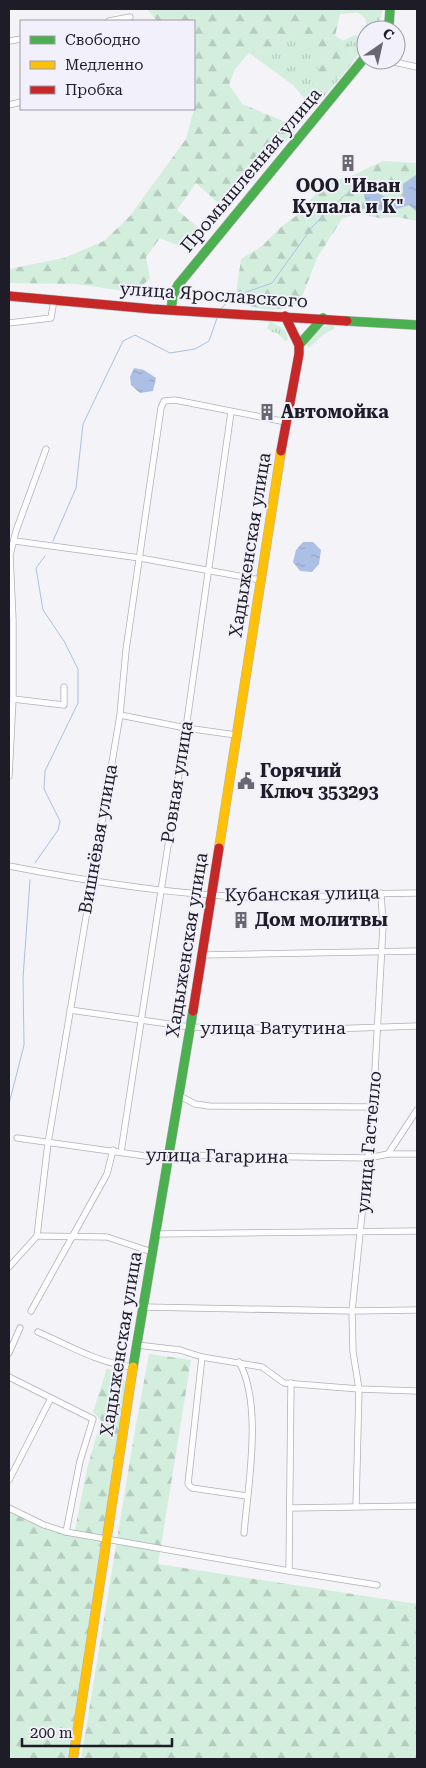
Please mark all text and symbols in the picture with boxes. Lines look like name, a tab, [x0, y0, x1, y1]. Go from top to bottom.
legend	[20, 20, 195, 110]
north arrow	[356, 20, 406, 70]
text: С	[380, 25, 397, 44]
text: Свободно	[65, 31, 140, 49]
text: Медленно	[65, 56, 144, 74]
text: Пробка	[65, 81, 123, 99]
street label: Промышленная улица	[176, 83, 326, 256]
building icon: ООО "Иван Купала и К"	[338, 153, 358, 173]
place label: ООО "Иван Купала и К"	[292, 175, 404, 217]
street label: улица Ярославского	[119, 277, 309, 312]
place label: Автомойка	[281, 401, 389, 422]
building icon: Автомойка	[257, 402, 277, 422]
street label: Хадыженская улица	[225, 451, 275, 639]
street label: Ровная улица	[156, 719, 197, 845]
place label: Горячий Ключ 353293	[260, 760, 378, 802]
street label: Вишнёвая улица	[74, 762, 121, 915]
public building icon: Горячий Ключ 353293	[236, 771, 256, 791]
street label: Хадыженская улица	[162, 851, 212, 1039]
street label: Кубанская улица	[224, 882, 380, 905]
place label: Дом молитвы	[255, 909, 388, 930]
building icon: Дом молитвы	[231, 910, 251, 930]
street label: улица Ватутина	[200, 1017, 346, 1038]
street label: улица Гастелло	[352, 1070, 385, 1214]
street label: улица Гагарина	[146, 1144, 289, 1167]
street label: Хадыженская улица	[96, 1250, 146, 1438]
scale bar	[22, 1716, 172, 1748]
text: 200 m	[30, 1724, 73, 1742]

